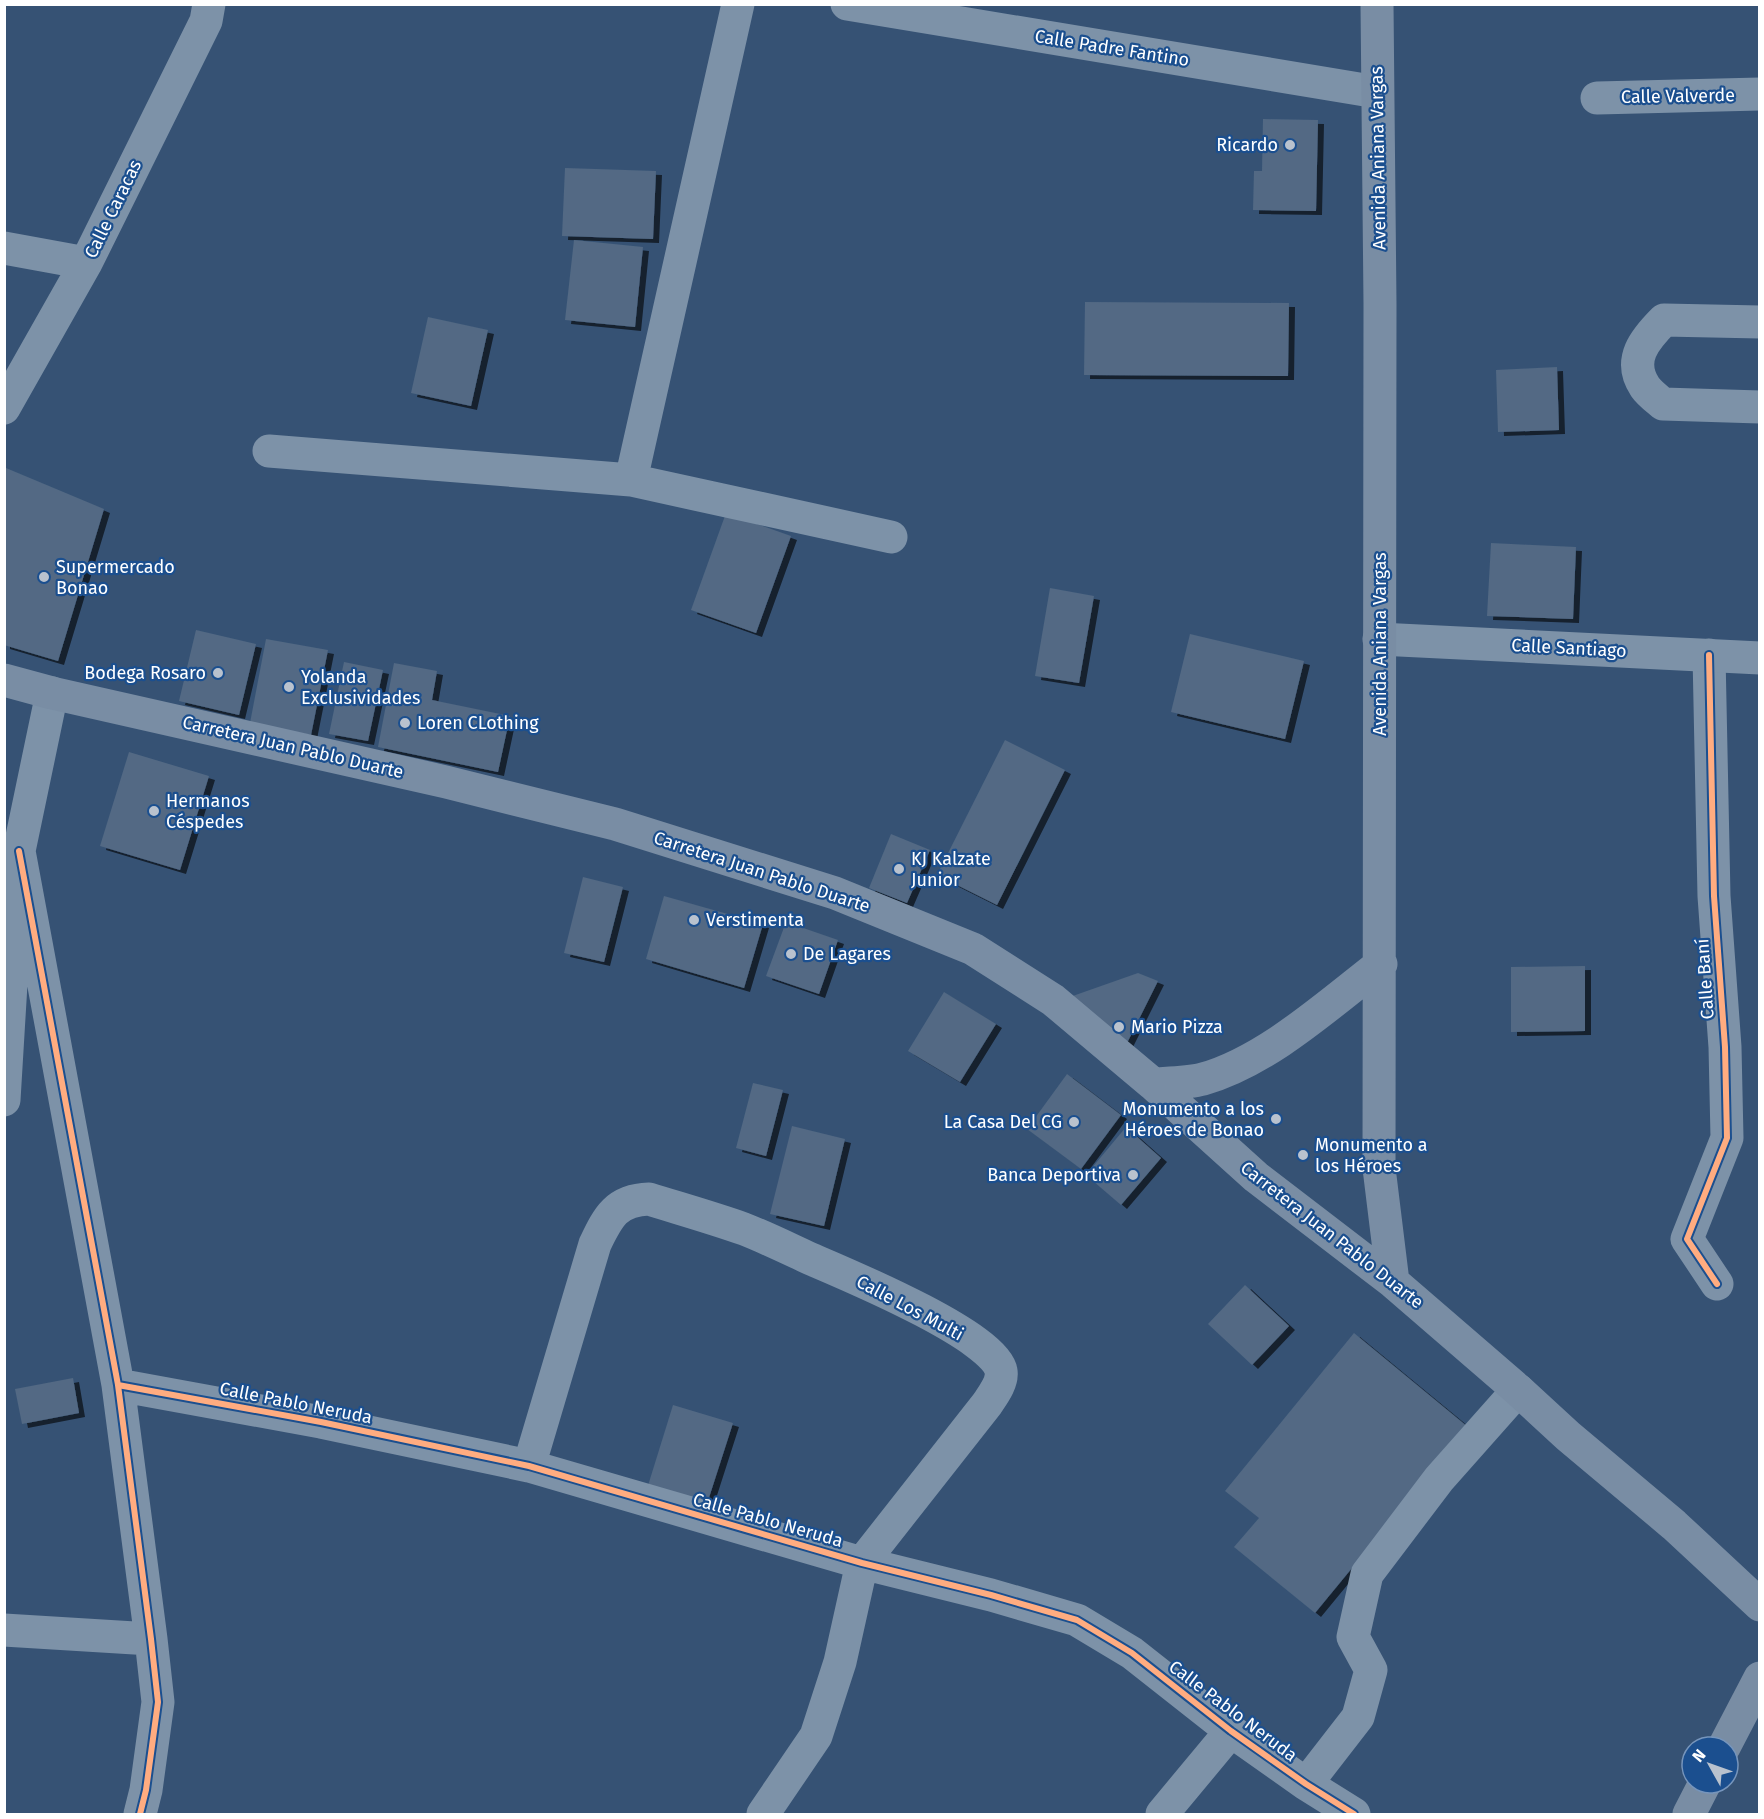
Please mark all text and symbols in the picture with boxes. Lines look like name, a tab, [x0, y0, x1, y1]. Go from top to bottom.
street label: Calle Padre Fantino	[1033, 25, 1191, 71]
street label: Avenida Aniana Vargas	[1365, 66, 1391, 250]
street label: Calle Valverde	[1621, 84, 1735, 108]
place label: Ricardo	[1216, 134, 1278, 156]
marker: Ricardo	[1283, 138, 1297, 152]
street label: Calle Caracas	[80, 156, 146, 262]
street label: Avenida Aniana Vargas	[1369, 552, 1391, 736]
place label: Supermercado Bonao	[56, 556, 175, 599]
marker: Supermercado Bonao	[37, 570, 51, 584]
street label: Calle Santiago	[1511, 634, 1627, 662]
place label: Bodega Rosaro	[84, 662, 206, 684]
marker: Bodega Rosaro	[211, 666, 225, 680]
place label: Yolanda Exclusividades	[301, 666, 421, 709]
marker: Yolanda Exclusividades	[282, 680, 296, 694]
street label: Carretera Juan Pablo Duarte	[180, 711, 406, 783]
place label: Loren CLothing	[417, 712, 539, 734]
marker: Loren CLothing	[398, 716, 412, 730]
place label: Hermanos Céspedes	[166, 790, 250, 833]
marker: Hermanos Céspedes	[147, 804, 161, 818]
street label: Carretera Juan Pablo Duarte	[651, 827, 873, 917]
place label: KJ Kalzate Junior	[911, 848, 991, 891]
marker: KJ Kalzate Junior	[892, 862, 906, 876]
place label: Verstimenta	[706, 909, 804, 931]
marker: Verstimenta	[687, 913, 701, 927]
street label: Calle Baní	[1691, 938, 1719, 1020]
place label: De Lagares	[803, 943, 891, 965]
marker: De Lagares	[784, 947, 798, 961]
place label: Mario Pizza	[1131, 1016, 1223, 1038]
marker: Mario Pizza	[1112, 1020, 1126, 1034]
place label: Monumento a los Héroes de Bonao	[1123, 1098, 1264, 1141]
place label: La Casa Del CG	[944, 1111, 1062, 1133]
marker: Monumento a los Héroes de Bonao	[1269, 1112, 1283, 1126]
marker: La Casa Del CG	[1067, 1115, 1081, 1129]
place label: Monumento a los Héroes	[1315, 1134, 1428, 1177]
marker: Monumento a los Héroes	[1296, 1148, 1310, 1162]
street label: Carretera Juan Pablo Duarte	[1236, 1157, 1428, 1313]
place label: Banca Deportiva	[987, 1164, 1121, 1186]
marker: Banca Deportiva	[1126, 1168, 1140, 1182]
street label: Calle Los Multi	[853, 1271, 967, 1345]
street label: Calle Pablo Neruda	[218, 1377, 374, 1429]
street label: Calle Pablo Neruda	[690, 1488, 846, 1552]
street label: Calle Pablo Neruda	[1164, 1656, 1302, 1766]
north arrow	[1680, 1735, 1740, 1795]
text: N	[1688, 1746, 1710, 1766]

